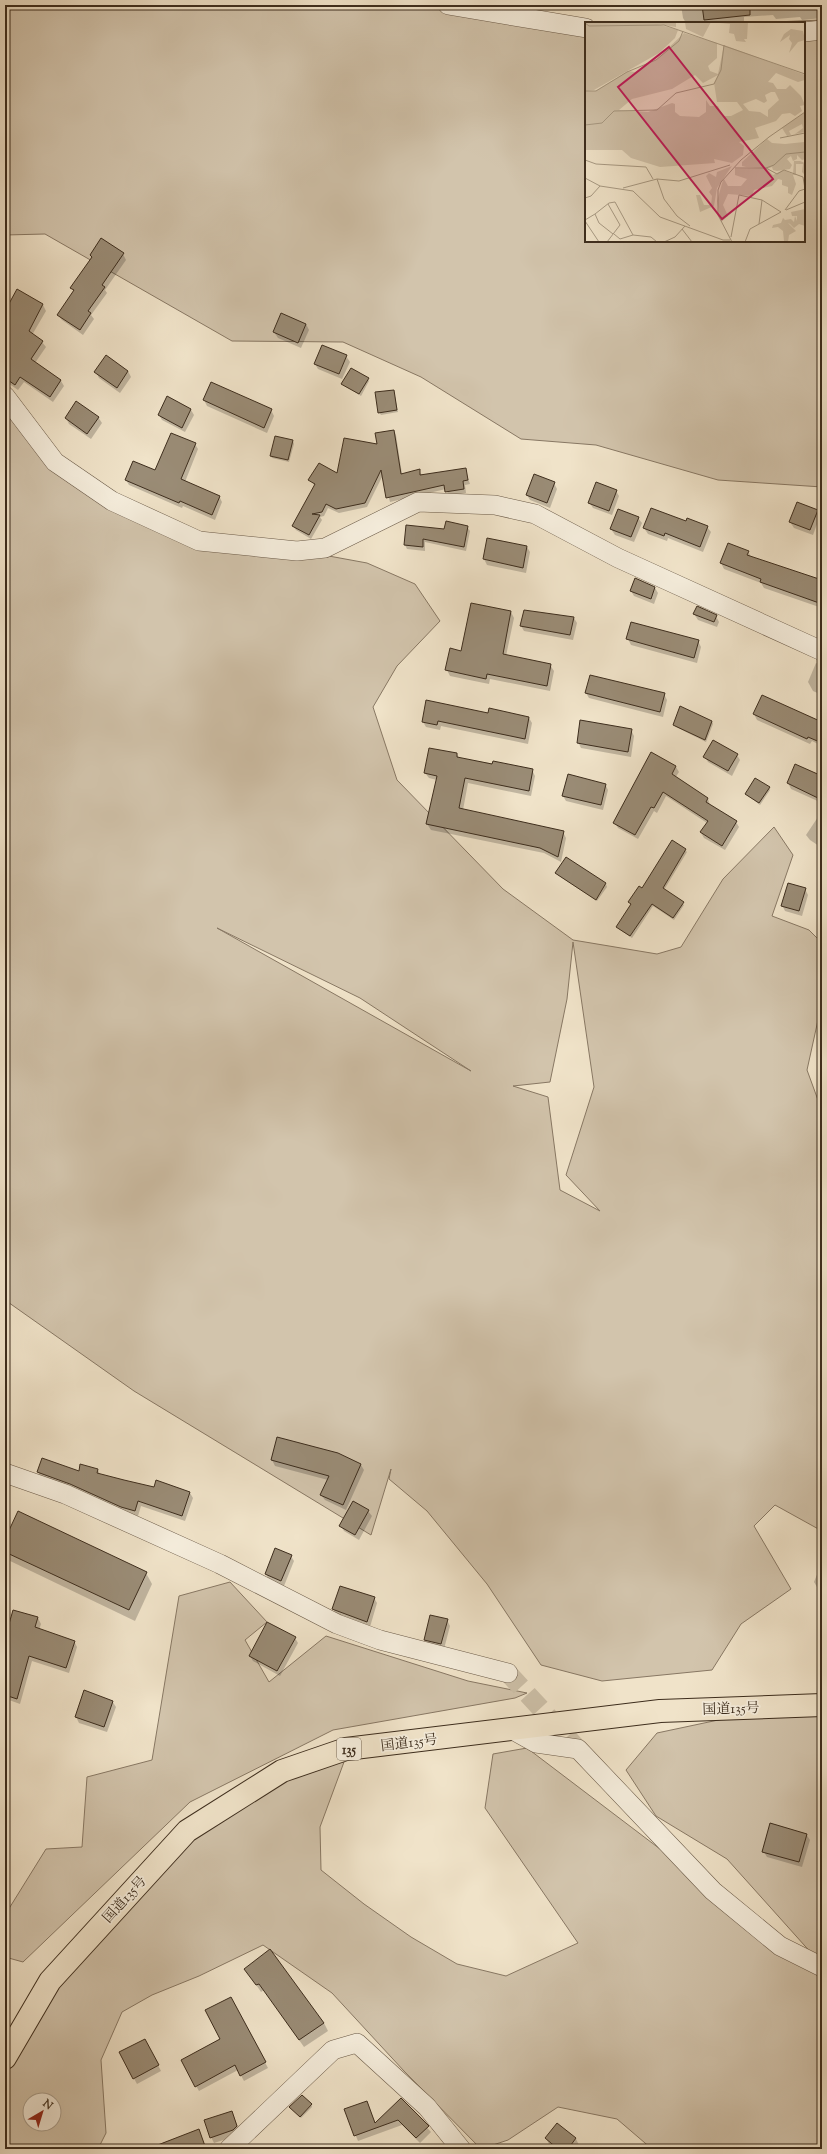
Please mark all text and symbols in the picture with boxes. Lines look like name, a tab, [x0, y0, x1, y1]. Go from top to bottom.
inset map	[585, 22, 805, 242]
street label: 国道135号	[702, 1699, 760, 1721]
street label: 国道135号	[380, 1731, 439, 1757]
road number: 135	[337, 1738, 361, 1760]
street label: 国道135号	[99, 1872, 152, 1928]
north arrow	[22, 2092, 62, 2132]
text: N	[38, 2095, 56, 2114]

